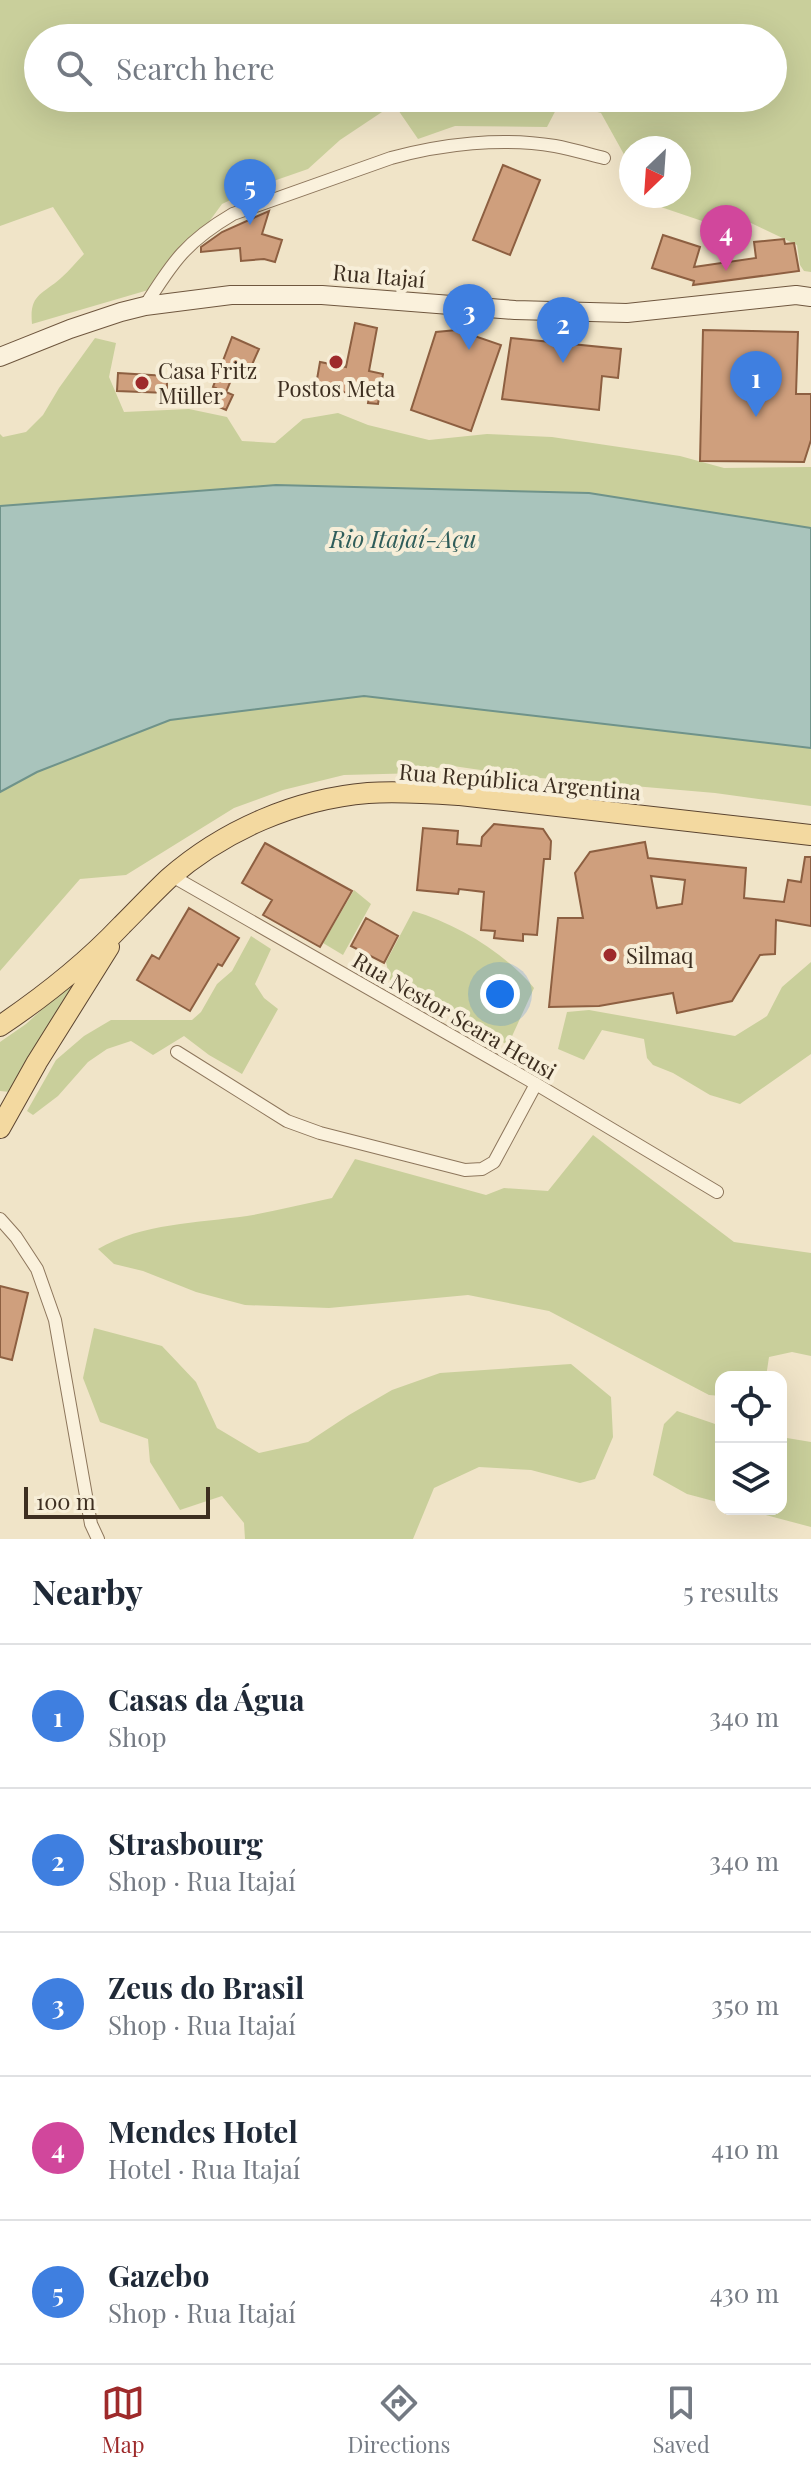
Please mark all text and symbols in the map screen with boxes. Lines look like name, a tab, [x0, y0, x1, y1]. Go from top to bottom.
search box	[24, 24, 787, 112]
icon: search	[52, 46, 96, 90]
text: Search here	[116, 48, 275, 88]
north arrow	[619, 136, 691, 208]
pin: 5	[224, 159, 276, 225]
pin: 4	[700, 205, 752, 271]
street label: Rua Itajaí	[332, 256, 426, 294]
pin: 3	[443, 284, 495, 350]
pin: 2	[537, 297, 589, 363]
pin: 1	[730, 351, 782, 417]
marker: Postos Meta	[327, 353, 345, 371]
place label: Casa Fritz Müller	[158, 355, 257, 410]
place label: Postos Meta	[277, 373, 395, 403]
marker: Casa Fritz Müller	[133, 374, 151, 392]
water label: Rio Itajaí-Açu	[328, 522, 477, 554]
street label: Rua República Argentina	[398, 755, 642, 807]
place label: Silmaq	[626, 940, 694, 970]
street label: Rua Nestor Seara Heusi	[348, 944, 562, 1086]
marker: Silmaq	[601, 946, 619, 964]
your location	[480, 974, 520, 1014]
map controls	[715, 1371, 787, 1515]
button: locate	[715, 1371, 787, 1443]
button: layers	[715, 1443, 787, 1515]
scale bar	[24, 1483, 210, 1519]
text: 100 m	[36, 1486, 96, 1516]
text: Nearby	[32, 1568, 143, 1614]
text: 5 results	[683, 1574, 779, 1609]
text: Casas da Água	[108, 1679, 304, 1719]
text: 1	[53, 1699, 63, 1734]
text: 340 m	[709, 1699, 779, 1734]
text: Shop	[108, 1719, 167, 1754]
text: Strasbourg	[108, 1823, 263, 1863]
text: 2	[51, 1843, 65, 1878]
text: 340 m	[709, 1843, 779, 1878]
text: Shop · Rua Itajaí	[108, 1863, 296, 1898]
text: Zeus do Brasil	[108, 1967, 304, 2007]
text: 3	[52, 1987, 64, 2022]
text: 350 m	[711, 1987, 779, 2022]
text: Shop · Rua Itajaí	[108, 2007, 296, 2042]
text: Mendes Hotel	[108, 2111, 298, 2151]
text: 4	[51, 2131, 65, 2166]
text: 410 m	[711, 2131, 779, 2166]
text: Hotel · Rua Itajaí	[108, 2151, 300, 2186]
text: Gazebo	[108, 2255, 209, 2295]
text: 5	[52, 2275, 64, 2310]
text: 430 m	[710, 2275, 779, 2310]
text: Shop · Rua Itajaí	[108, 2295, 296, 2330]
tab: Map	[101, 2381, 145, 2459]
tab: Directions	[347, 2381, 450, 2459]
tab: Saved	[653, 2381, 710, 2459]

